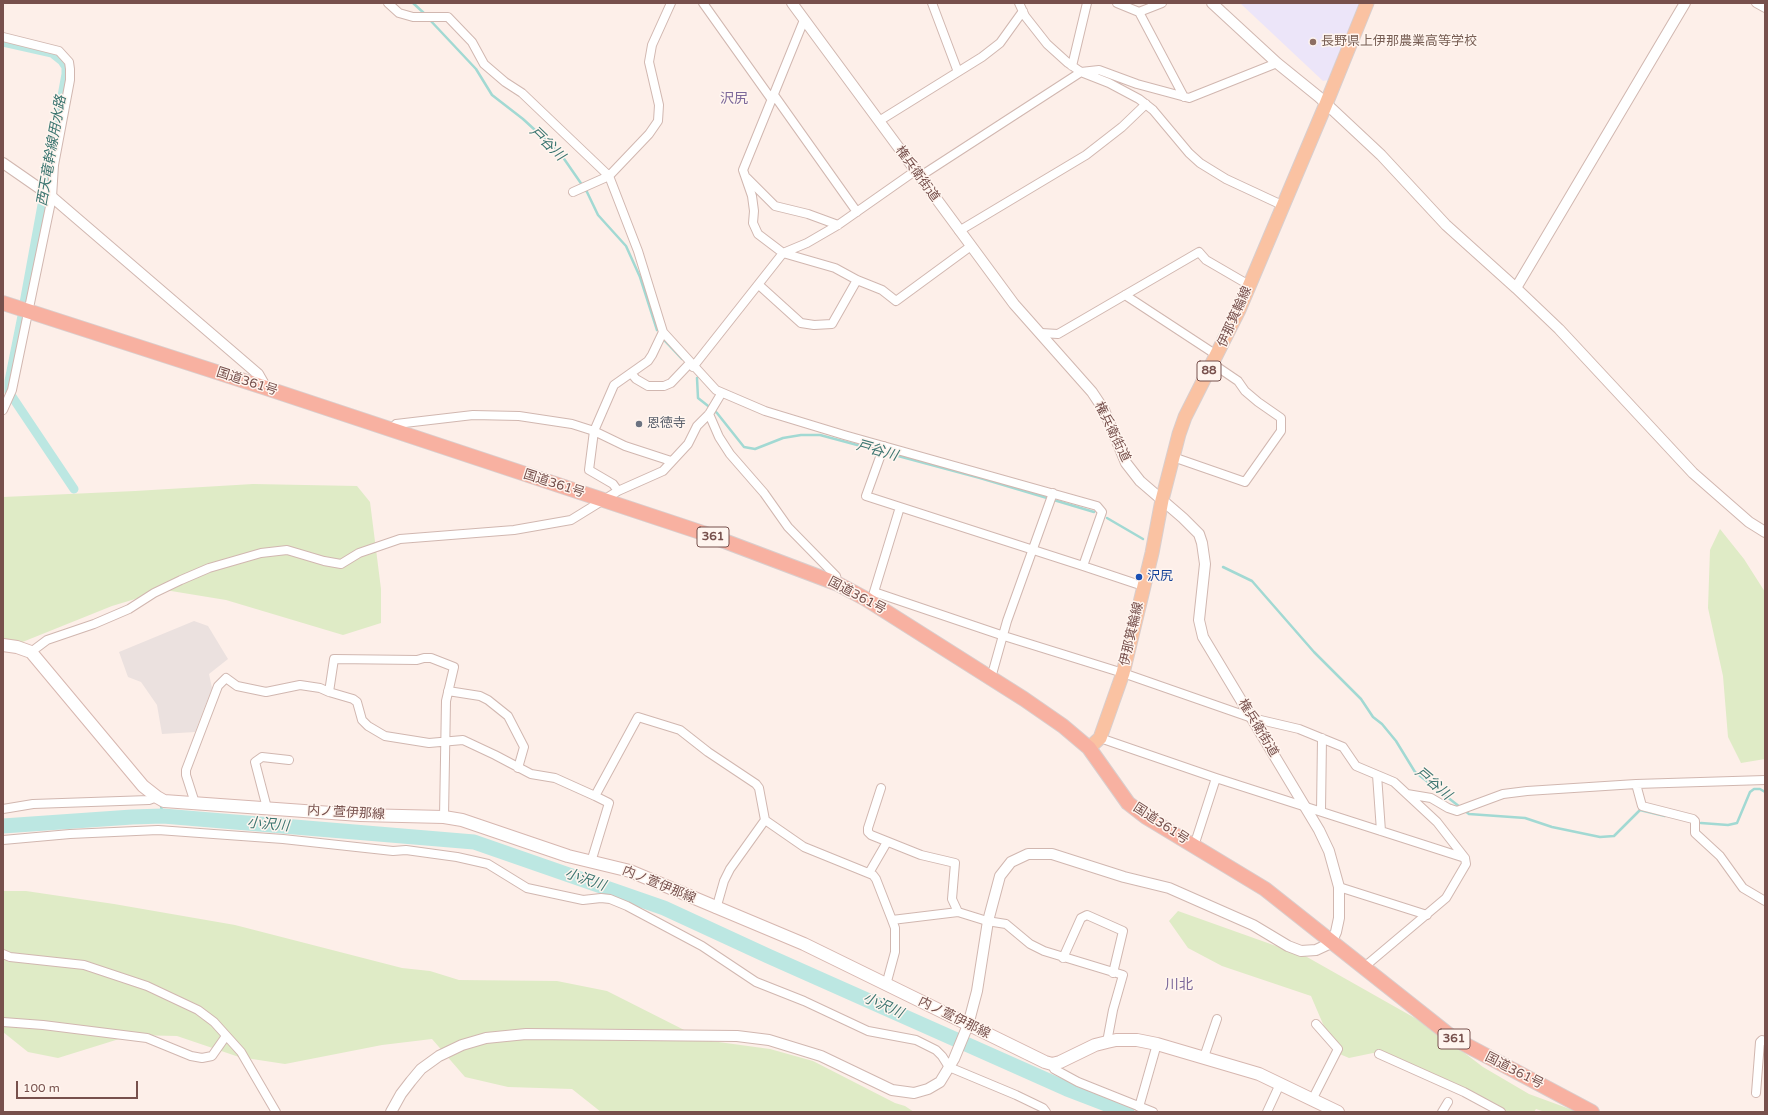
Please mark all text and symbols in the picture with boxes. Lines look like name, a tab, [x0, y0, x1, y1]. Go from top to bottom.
place label: 長野県上伊那農業高等学校	[1321, 34, 1477, 50]
marker: 長野県上伊那農業高等学校	[1308, 37, 1318, 47]
district label: 沢尻	[720, 91, 748, 107]
water label: 西天竜幹線用水路	[34, 94, 70, 208]
water label: 戸谷川	[526, 123, 568, 165]
street label: 権兵衛街道	[892, 143, 942, 205]
street label: 伊那箕輪線	[1215, 284, 1255, 350]
road number: 88	[1197, 361, 1221, 381]
street label: 国道361号	[214, 365, 280, 399]
street label: 権兵衛街道	[1091, 399, 1133, 465]
place label: 恩徳寺	[647, 416, 686, 432]
marker: 恩徳寺	[634, 419, 644, 429]
water label: 戸谷川	[854, 437, 900, 465]
street label: 国道361号	[521, 467, 587, 501]
road number: 361	[697, 527, 729, 547]
place label: 沢尻	[1147, 569, 1173, 585]
marker: 沢尻	[1134, 572, 1144, 582]
street label: 国道361号	[825, 574, 889, 618]
street label: 伊那箕輪線	[1117, 601, 1147, 667]
street label: 権兵衛街道	[1235, 696, 1281, 760]
water label: 戸谷川	[1412, 764, 1454, 804]
street label: 国道361号	[1130, 800, 1192, 848]
street label: 内ノ萱伊那線	[307, 803, 385, 823]
water label: 小沢川	[246, 815, 290, 835]
street label: 内ノ萱伊那線	[620, 863, 698, 907]
water label: 小沢川	[562, 865, 608, 895]
district label: 川北	[1165, 977, 1193, 993]
water label: 小沢川	[860, 990, 906, 1022]
street label: 内ノ萱伊那線	[916, 994, 992, 1042]
road number: 361	[1438, 1029, 1470, 1049]
street label: 国道361号	[1482, 1050, 1546, 1092]
scale bar	[18, 1073, 140, 1099]
text: 100 m	[23, 1081, 60, 1095]

